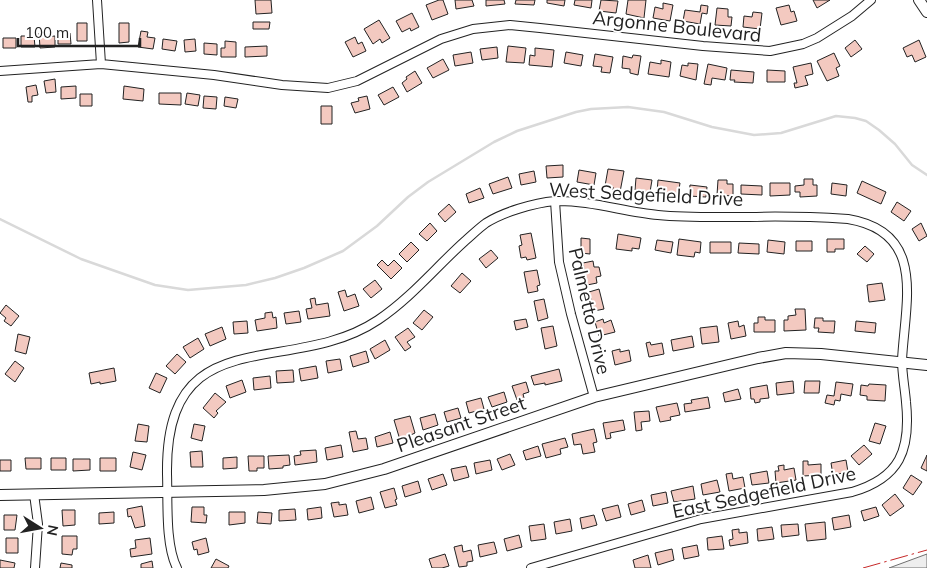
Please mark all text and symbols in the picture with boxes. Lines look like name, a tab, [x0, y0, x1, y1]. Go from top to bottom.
street label: Argonne Boulevard	[591, 5, 763, 47]
scale bar	[18, 15, 140, 47]
text: 100 m	[25, 23, 69, 42]
street label: West Sedgefield Drive	[548, 177, 744, 211]
street label: Palmetto Drive	[564, 245, 616, 377]
street label: Pleasant Street	[393, 391, 529, 457]
street label: East Sedgefield Drive	[670, 461, 858, 523]
north arrow	[15, 503, 65, 553]
text: N	[43, 524, 63, 537]

